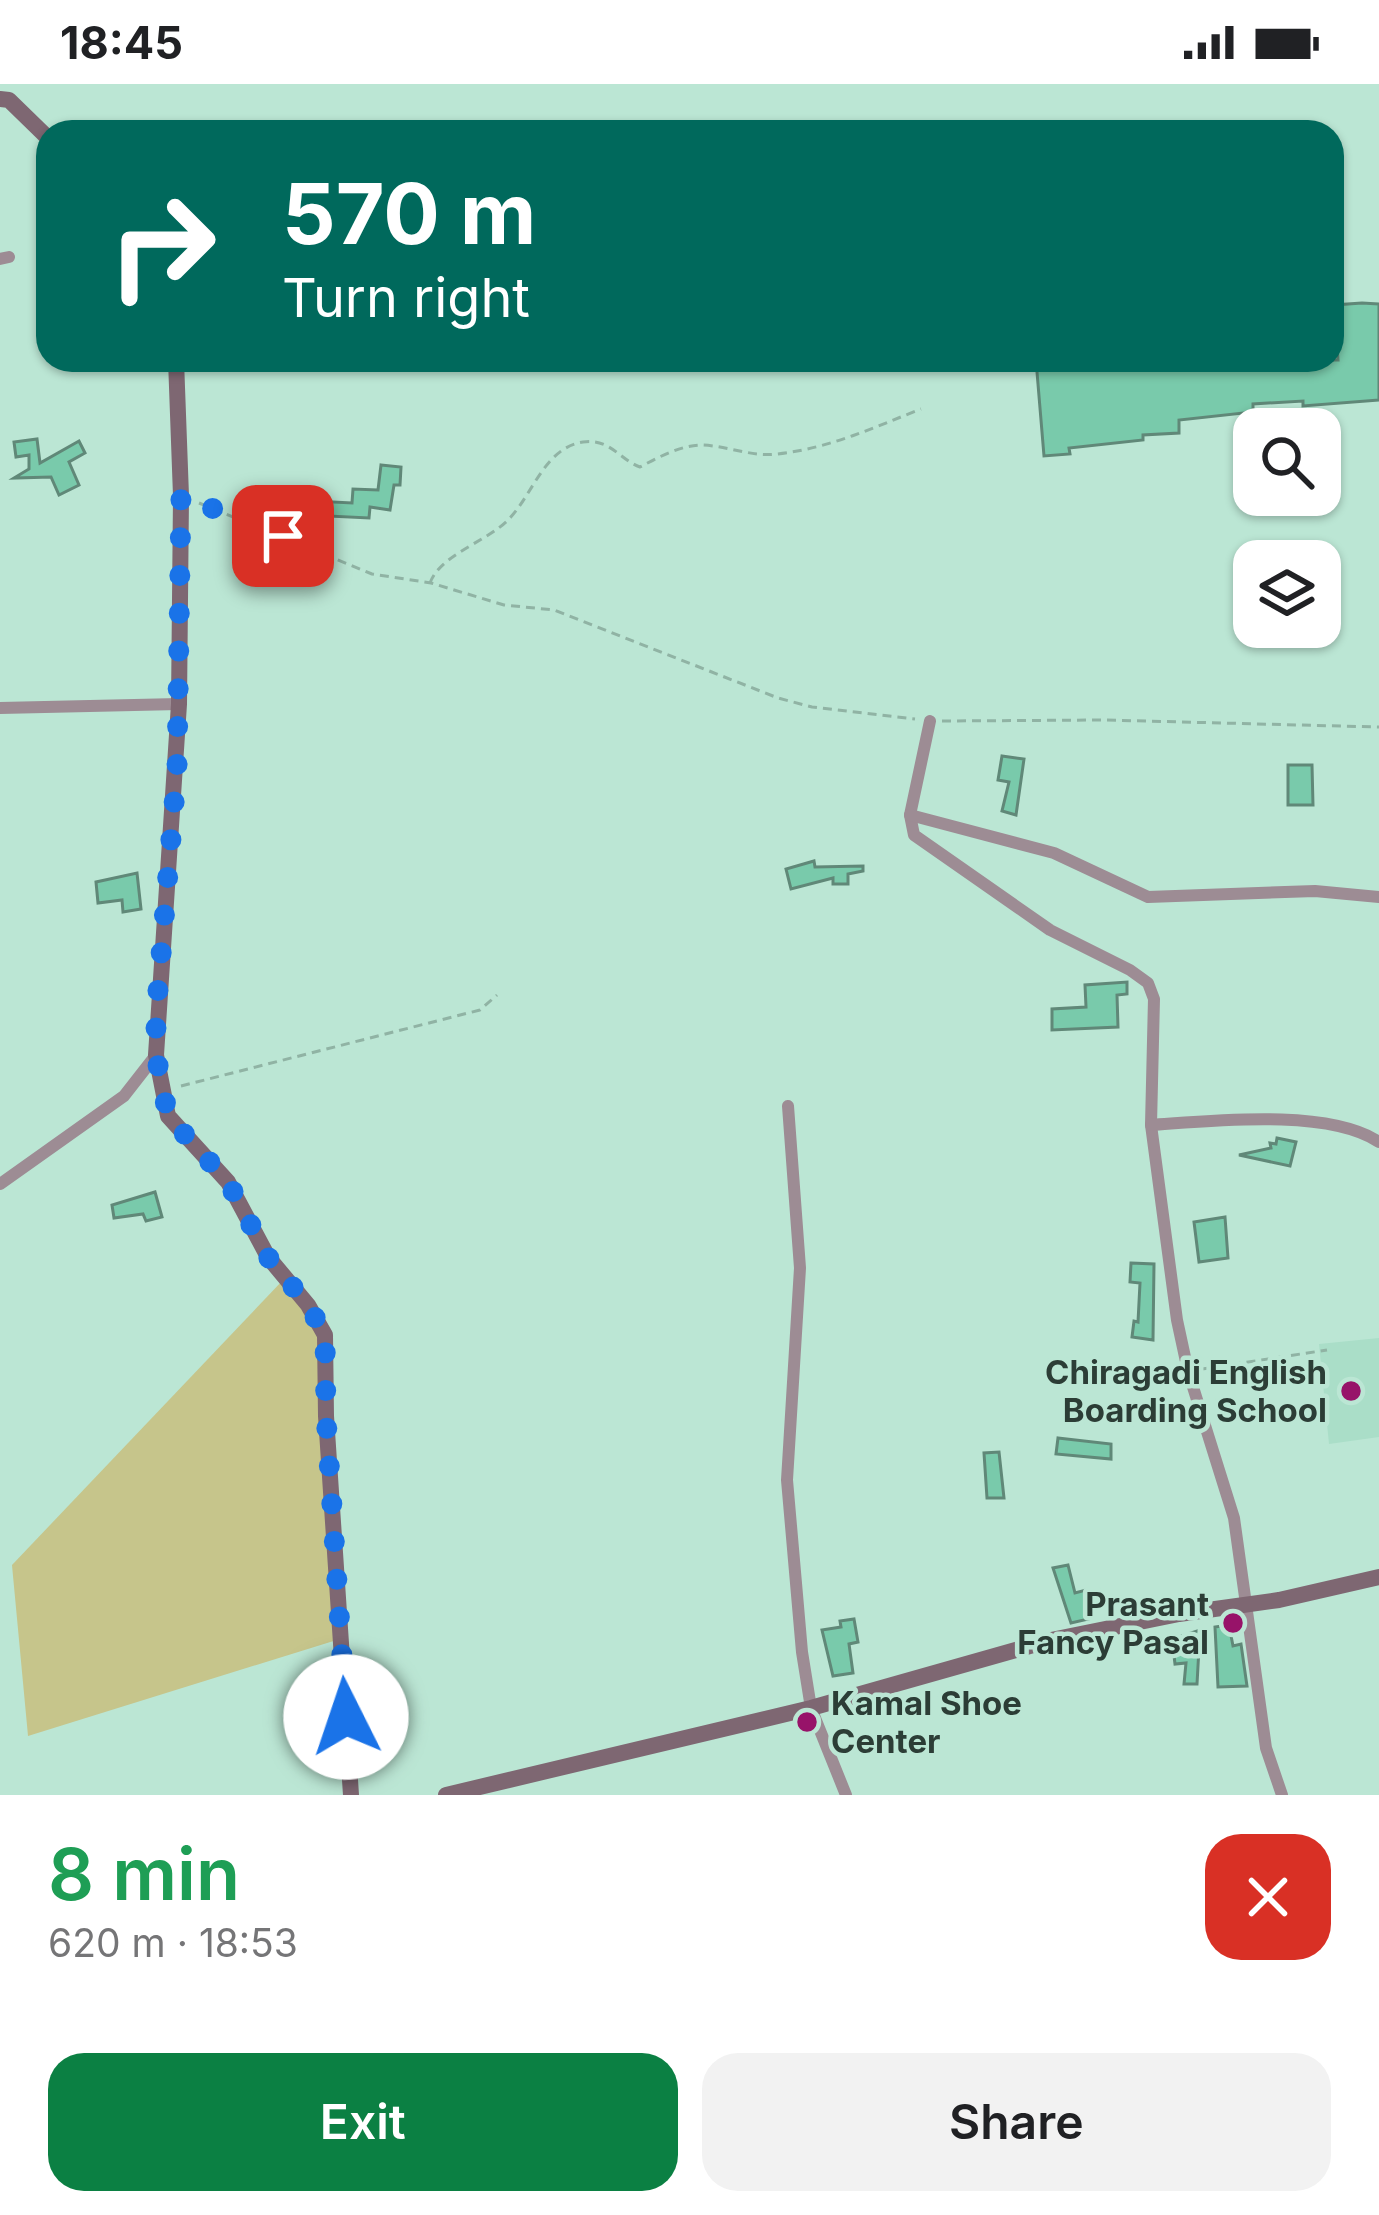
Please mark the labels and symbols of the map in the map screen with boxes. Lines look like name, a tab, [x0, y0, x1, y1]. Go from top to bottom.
pin	[232, 485, 334, 587]
place label: Chiragadi English Boarding School	[1045, 1352, 1327, 1430]
marker: Chiragadi English Boarding School	[1338, 1378, 1364, 1404]
place label: Prasant Fancy Pasal	[1017, 1584, 1209, 1662]
marker: Prasant Fancy Pasal	[1220, 1610, 1246, 1636]
position arrow	[283, 1654, 409, 1780]
place label: Kamal Shoe Center	[831, 1683, 1022, 1761]
marker: Kamal Shoe Center	[794, 1709, 820, 1735]

